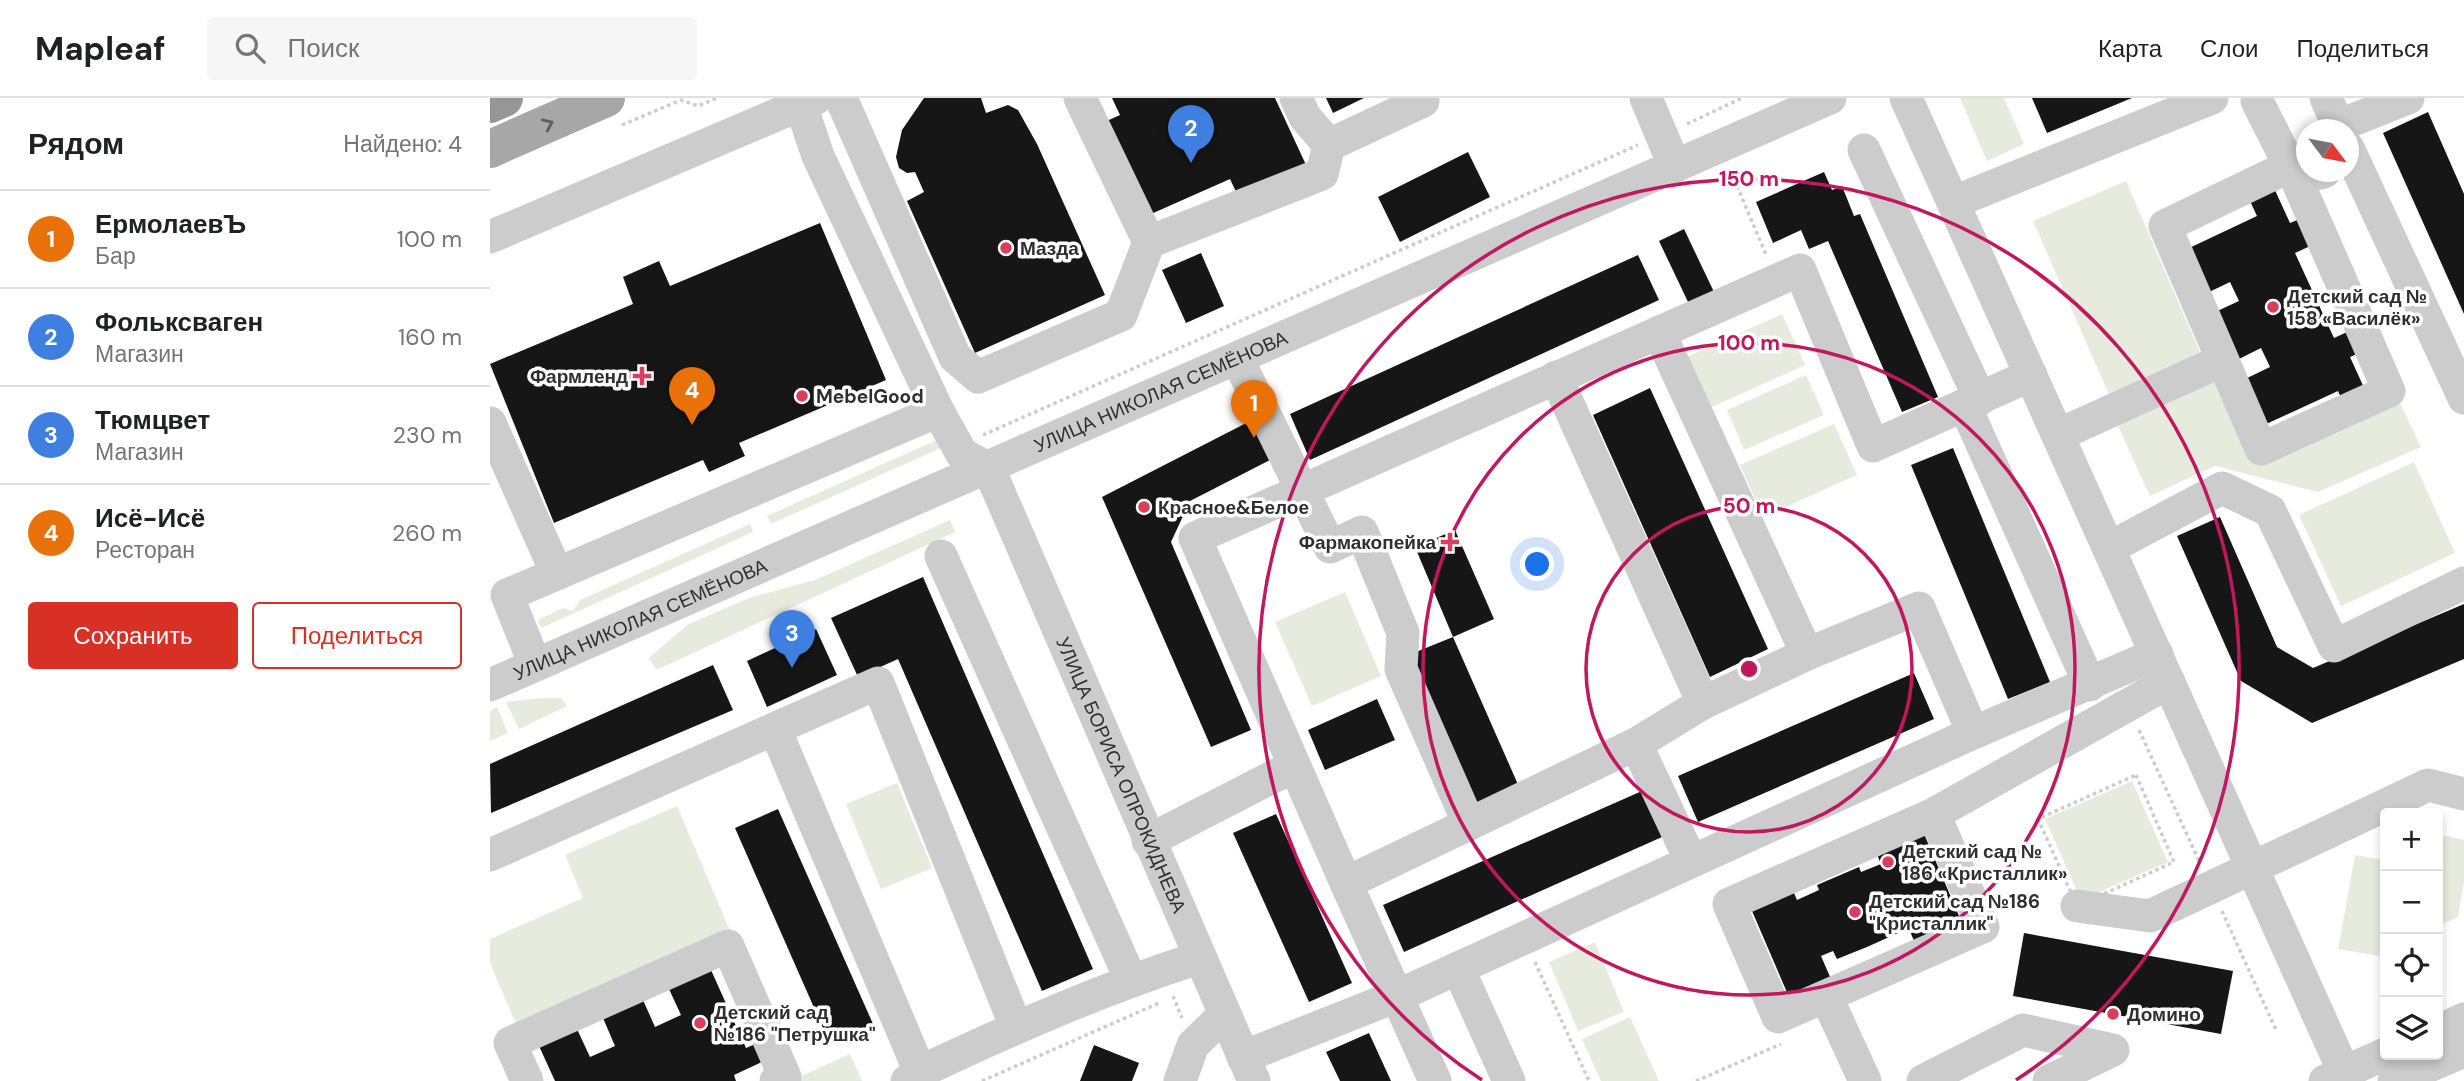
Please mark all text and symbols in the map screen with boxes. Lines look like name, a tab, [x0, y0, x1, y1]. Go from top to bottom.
search box	[207, 17, 697, 80]
text: Mapleaf	[35, 27, 165, 70]
icon: search	[231, 29, 269, 67]
text: Поиск	[287, 31, 360, 65]
text: Карта	[2098, 33, 2162, 64]
text: Слои	[2200, 33, 2258, 64]
text: Поделиться	[2296, 33, 2429, 64]
pin: 2	[1168, 105, 1214, 163]
one-way arrow	[541, 118, 553, 132]
north arrow	[2296, 119, 2359, 182]
text: Рядом	[28, 124, 124, 163]
text: Найдено: 4	[343, 129, 462, 159]
text: 150 m	[1719, 165, 1779, 193]
text: ЕрмолаевЪ	[95, 207, 246, 241]
text: 1	[47, 224, 55, 254]
text: 100 m	[397, 224, 462, 254]
place label: Мазда	[1020, 236, 1079, 261]
marker: Мазда	[998, 240, 1014, 256]
text: Бар	[95, 241, 136, 271]
place label: Детский сад № 158 «Василёк»	[2287, 284, 2427, 331]
marker: Детский сад № 158 «Василёк»	[2265, 299, 2281, 315]
text: Фольксваген	[95, 305, 263, 339]
text: 2	[44, 322, 58, 352]
text: 160 m	[398, 322, 462, 352]
street label: УЛИЦА НИКОЛАЯ СЕМЁНОВА	[1030, 325, 1292, 458]
text: 100 m	[1718, 329, 1780, 357]
text: Магазин	[95, 339, 184, 369]
place label: Фармленд	[530, 364, 628, 389]
pin: 4	[669, 367, 715, 425]
marker: Фармленд	[634, 368, 650, 384]
pin: 1	[1231, 380, 1277, 438]
place label: MebelGood	[816, 384, 924, 409]
marker: MebelGood	[794, 388, 810, 404]
text: Тюмцвет	[95, 403, 210, 437]
text: 3	[44, 420, 58, 450]
text: 230 m	[393, 420, 462, 450]
text: Магазин	[95, 437, 184, 467]
text: 50 m	[1723, 492, 1775, 520]
place label: Красное&Белое	[1158, 495, 1309, 520]
marker: Красное&Белое	[1136, 499, 1152, 515]
text: Исё-Исё	[95, 501, 205, 535]
text: 4	[44, 518, 58, 548]
text: 260 m	[392, 518, 462, 548]
place label: Фармакопейка	[1299, 530, 1436, 555]
marker: Фармакопейка	[1442, 534, 1458, 550]
text: Ресторан	[95, 535, 195, 565]
your location	[1520, 547, 1554, 581]
street label: УЛИЦА НИКОЛАЯ СЕМЁНОВА	[510, 553, 771, 686]
button: Сохранить	[28, 602, 238, 669]
button: Поделиться	[252, 602, 462, 669]
pin: 3	[769, 610, 815, 668]
street label: УЛИЦА БОРИСА ОПРОКИДНЕВА	[1050, 633, 1192, 917]
centre of rings	[1737, 657, 1761, 681]
map controls	[2380, 808, 2443, 1060]
button: +	[2380, 808, 2443, 871]
place label: Детский сад № 186 «Кристаллик»	[1902, 839, 2068, 886]
marker: Детский сад № 186 «Кристаллик»	[1880, 854, 1896, 870]
button: −	[2380, 871, 2443, 934]
place label: Детский сад №186 "Кристаллик"	[1869, 889, 2040, 936]
marker: Детский сад №186 "Кристаллик"	[1847, 904, 1863, 920]
button: locate	[2380, 934, 2443, 997]
button: layers	[2380, 997, 2443, 1060]
place label: Детский сад №186 "Петрушка"	[714, 1000, 876, 1047]
place label: Домино	[2127, 1002, 2201, 1027]
marker: Домино	[2105, 1006, 2121, 1022]
marker: Детский сад №186 "Петрушка"	[692, 1015, 708, 1031]

